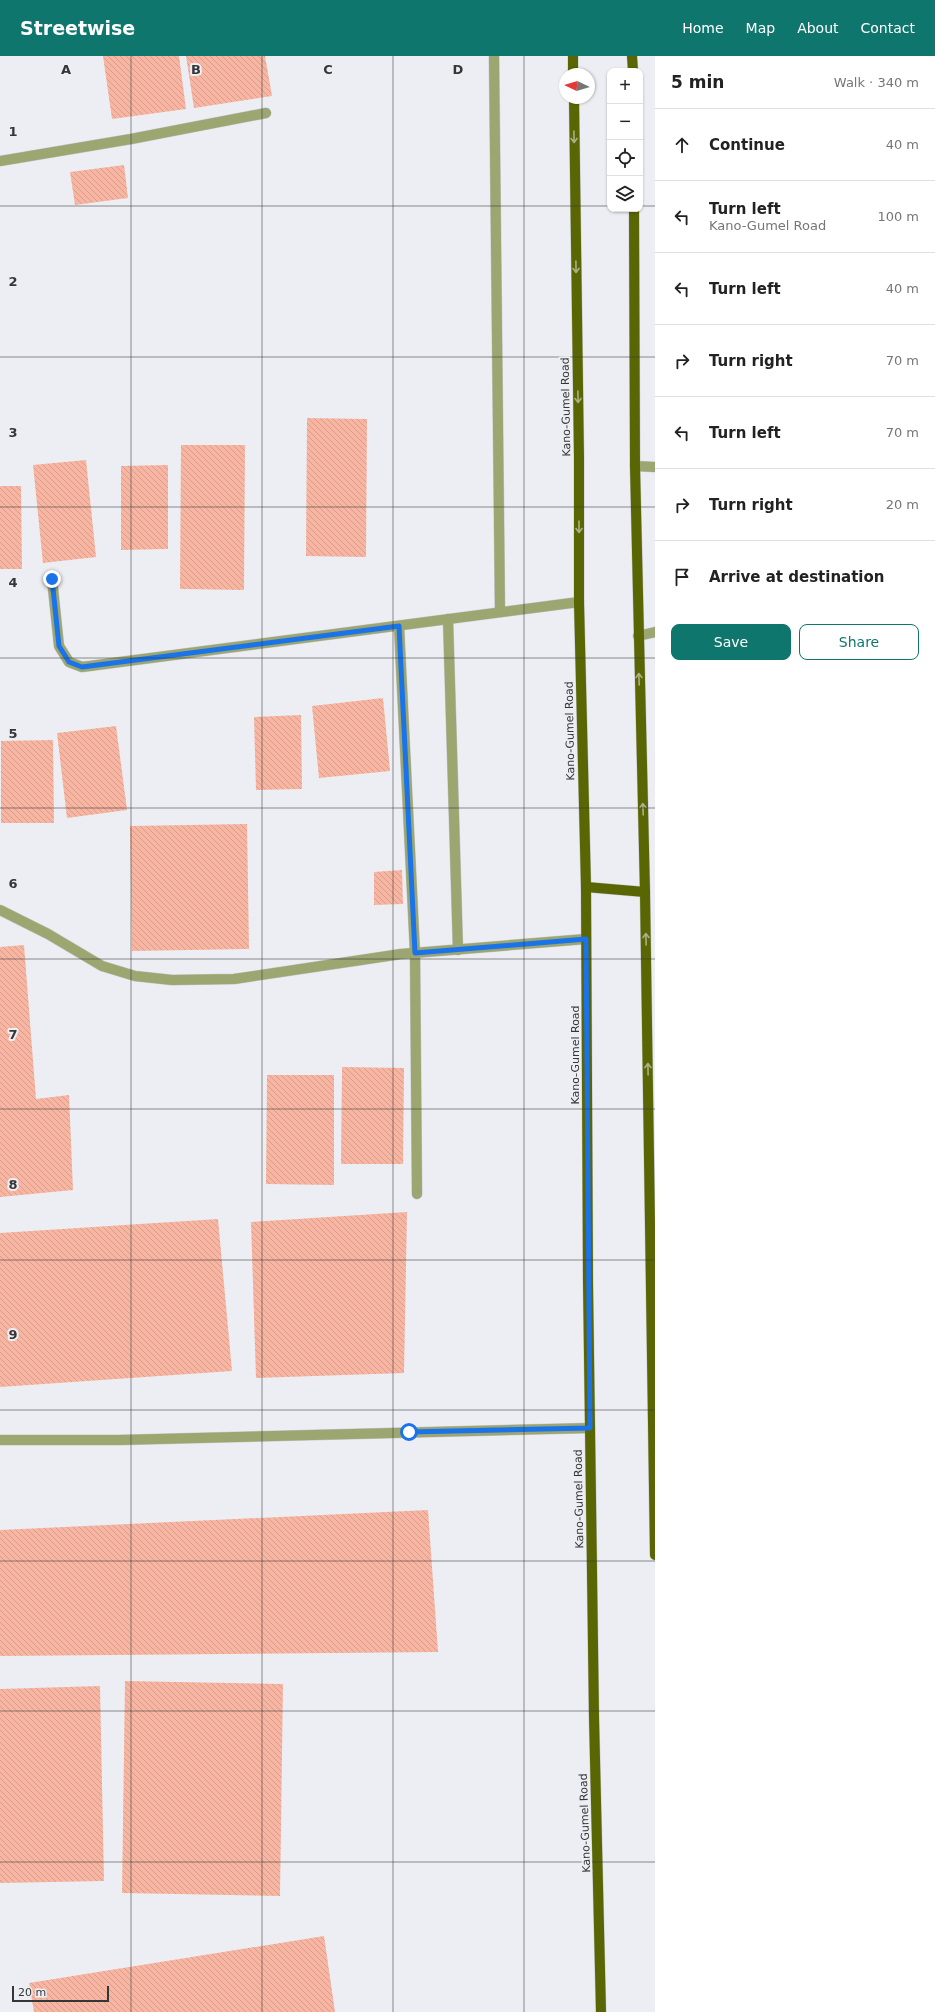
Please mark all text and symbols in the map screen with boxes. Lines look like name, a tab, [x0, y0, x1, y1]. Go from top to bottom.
text: Streetwise	[20, 17, 135, 39]
text: Home	[682, 20, 724, 36]
text: Map	[746, 20, 775, 36]
text: About	[797, 20, 839, 36]
text: Contact	[861, 20, 915, 36]
text: A	[61, 62, 71, 77]
text: B	[191, 62, 201, 77]
text: C	[323, 62, 333, 77]
text: D	[453, 62, 464, 77]
north arrow	[559, 68, 595, 104]
map controls	[607, 68, 643, 212]
button: +	[607, 68, 643, 104]
text: 5 min	[671, 72, 724, 92]
text: Walk · 340 m	[834, 75, 919, 90]
button: −	[607, 104, 643, 140]
text: 1	[8, 124, 18, 139]
one-way arrow	[571, 130, 578, 143]
icon: ahead	[671, 134, 693, 156]
text: Continue	[709, 136, 785, 154]
text: 40 m	[886, 137, 919, 152]
button: locate	[607, 140, 643, 176]
button: layers	[607, 176, 643, 212]
text: Turn left	[709, 200, 781, 218]
icon: left	[671, 206, 693, 228]
text: 100 m	[877, 209, 919, 224]
text: Kano-Gumel Road	[709, 218, 826, 233]
one-way arrow	[572, 260, 580, 273]
text: 2	[8, 274, 18, 289]
icon: left	[671, 278, 693, 300]
text: Turn left	[709, 280, 781, 298]
text: 40 m	[886, 281, 919, 296]
icon: right	[671, 350, 693, 372]
text: Turn right	[709, 352, 793, 370]
text: 70 m	[886, 353, 919, 368]
street label: Kano-Gumel Road	[559, 357, 573, 457]
one-way arrow	[574, 390, 582, 403]
icon: left	[671, 422, 693, 444]
text: Turn left	[709, 424, 781, 442]
text: 3	[8, 425, 18, 440]
text: 70 m	[886, 425, 919, 440]
icon: right	[671, 494, 693, 516]
text: Turn right	[709, 496, 793, 514]
text: 20 m	[886, 497, 919, 512]
one-way arrow	[575, 520, 583, 533]
icon: arrive	[671, 566, 693, 588]
text: Arrive at destination	[709, 568, 884, 586]
route end	[43, 570, 61, 588]
text: 4	[8, 575, 18, 590]
button: Save	[671, 624, 791, 660]
button: Share	[799, 624, 919, 660]
one-way arrow	[636, 673, 643, 686]
street label: Kano-Gumel Road	[563, 681, 577, 781]
text: 5	[8, 726, 18, 741]
one-way arrow	[639, 803, 647, 816]
text: 6	[8, 876, 18, 891]
one-way arrow	[642, 933, 650, 946]
street label: Kano-Gumel Road	[569, 1005, 582, 1105]
text: 7	[8, 1027, 18, 1042]
one-way arrow	[644, 1063, 652, 1076]
text: 8	[8, 1177, 18, 1192]
text: 9	[8, 1327, 18, 1342]
route start	[400, 1423, 418, 1441]
street label: Kano-Gumel Road	[572, 1449, 586, 1549]
street label: Kano-Gumel Road	[577, 1773, 593, 1873]
scale bar	[12, 1984, 109, 2003]
text: 20 m	[18, 1986, 46, 1999]

